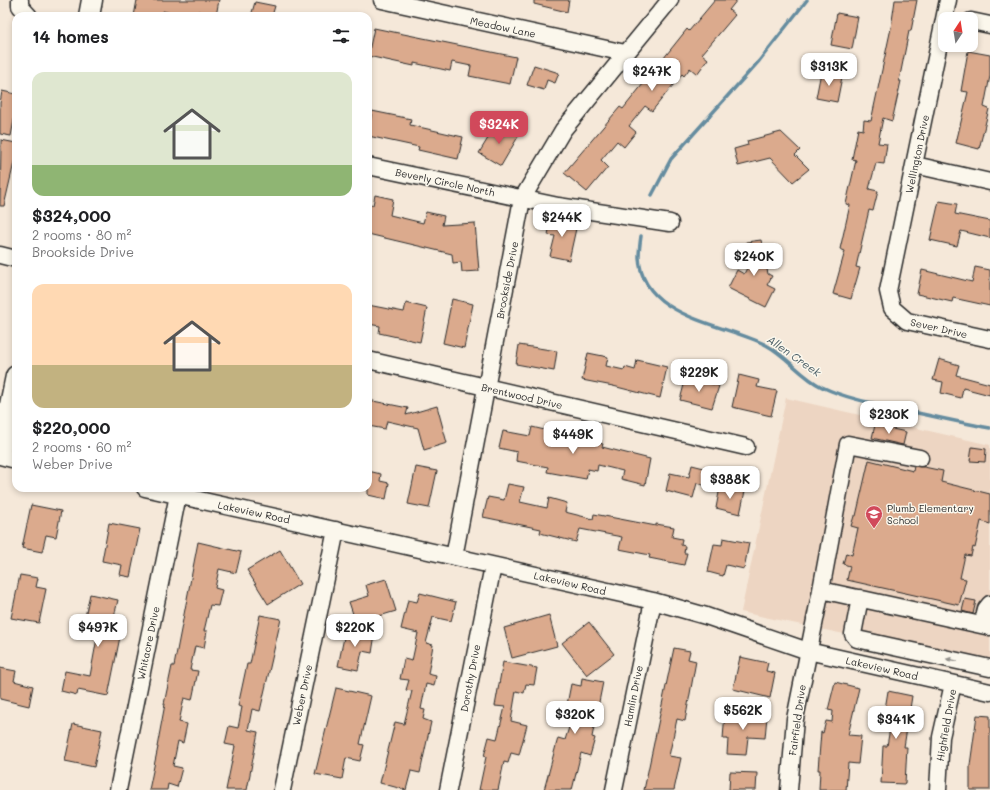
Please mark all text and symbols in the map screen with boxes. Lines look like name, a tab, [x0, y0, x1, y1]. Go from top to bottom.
north arrow	[938, 12, 978, 52]
map controls	[938, 12, 978, 52]
street label: Meadow Lane	[469, 13, 537, 41]
text: 14 homes	[32, 25, 109, 47]
icon: filters	[330, 25, 352, 47]
pin: $313K	[801, 53, 857, 87]
text: $313K	[810, 57, 848, 74]
pin: $247K	[624, 58, 680, 92]
text: $247K	[632, 62, 672, 79]
icon: home	[156, 98, 228, 170]
pin: $324K	[471, 111, 527, 145]
street label: Wellington Drive	[902, 113, 932, 195]
text: $324K	[479, 115, 519, 132]
street label: Beverly Circle North	[394, 165, 496, 199]
text: $324,000	[32, 204, 111, 226]
pin: $244K	[534, 204, 590, 238]
text: $244K	[542, 208, 582, 225]
text: 2 rooms · 80 m²	[32, 226, 131, 243]
street label: Brookside Drive	[493, 240, 521, 320]
text: Brookside Drive	[32, 243, 134, 260]
pin: $240K	[726, 243, 782, 277]
text: $240K	[734, 247, 774, 264]
icon: home	[156, 310, 228, 382]
street label: Sever Drive	[909, 315, 969, 341]
water label: Allen Creek	[764, 332, 824, 380]
pin: $229K	[671, 359, 727, 393]
text: $229K	[680, 363, 718, 380]
street label: Brentwood Drive	[480, 380, 564, 412]
pin: $230K	[861, 401, 917, 435]
text: $230K	[869, 405, 909, 422]
text: $220,000	[32, 416, 110, 438]
pin: $449K	[545, 421, 601, 455]
text: $449K	[553, 425, 593, 442]
text: 2 rooms · 60 m²	[32, 438, 131, 455]
text: Weber Drive	[32, 455, 113, 472]
pin: $388K	[702, 466, 758, 500]
text: $388K	[710, 470, 750, 487]
street label: Lakeview Road	[217, 498, 291, 526]
place label: Plumb Elementary School	[887, 501, 974, 527]
school or university icon: Plumb Elementary School	[864, 504, 884, 529]
street label: Lakeview Road	[533, 568, 607, 598]
street label: Whitacre Drive	[133, 605, 163, 681]
pin: $497K	[70, 614, 126, 648]
pin: $220K	[327, 614, 383, 648]
text: $497K	[78, 618, 118, 635]
text: $220K	[335, 618, 375, 635]
street label: Dorothy Drive	[457, 643, 483, 713]
street label: Lakeview Road	[845, 653, 919, 683]
one-way arrow	[946, 656, 958, 662]
street label: Weber Drive	[289, 663, 315, 727]
street label: Hamlin Drive	[620, 664, 646, 728]
street label: Fairfield Drive	[785, 684, 809, 756]
street label: Highfield Drive	[933, 688, 959, 762]
pin: $562K	[715, 697, 771, 731]
pin: $320K	[547, 701, 603, 735]
text: $562K	[723, 701, 763, 718]
text: $320K	[555, 705, 595, 722]
pin: $341K	[868, 706, 924, 740]
text: $341K	[877, 710, 915, 727]

